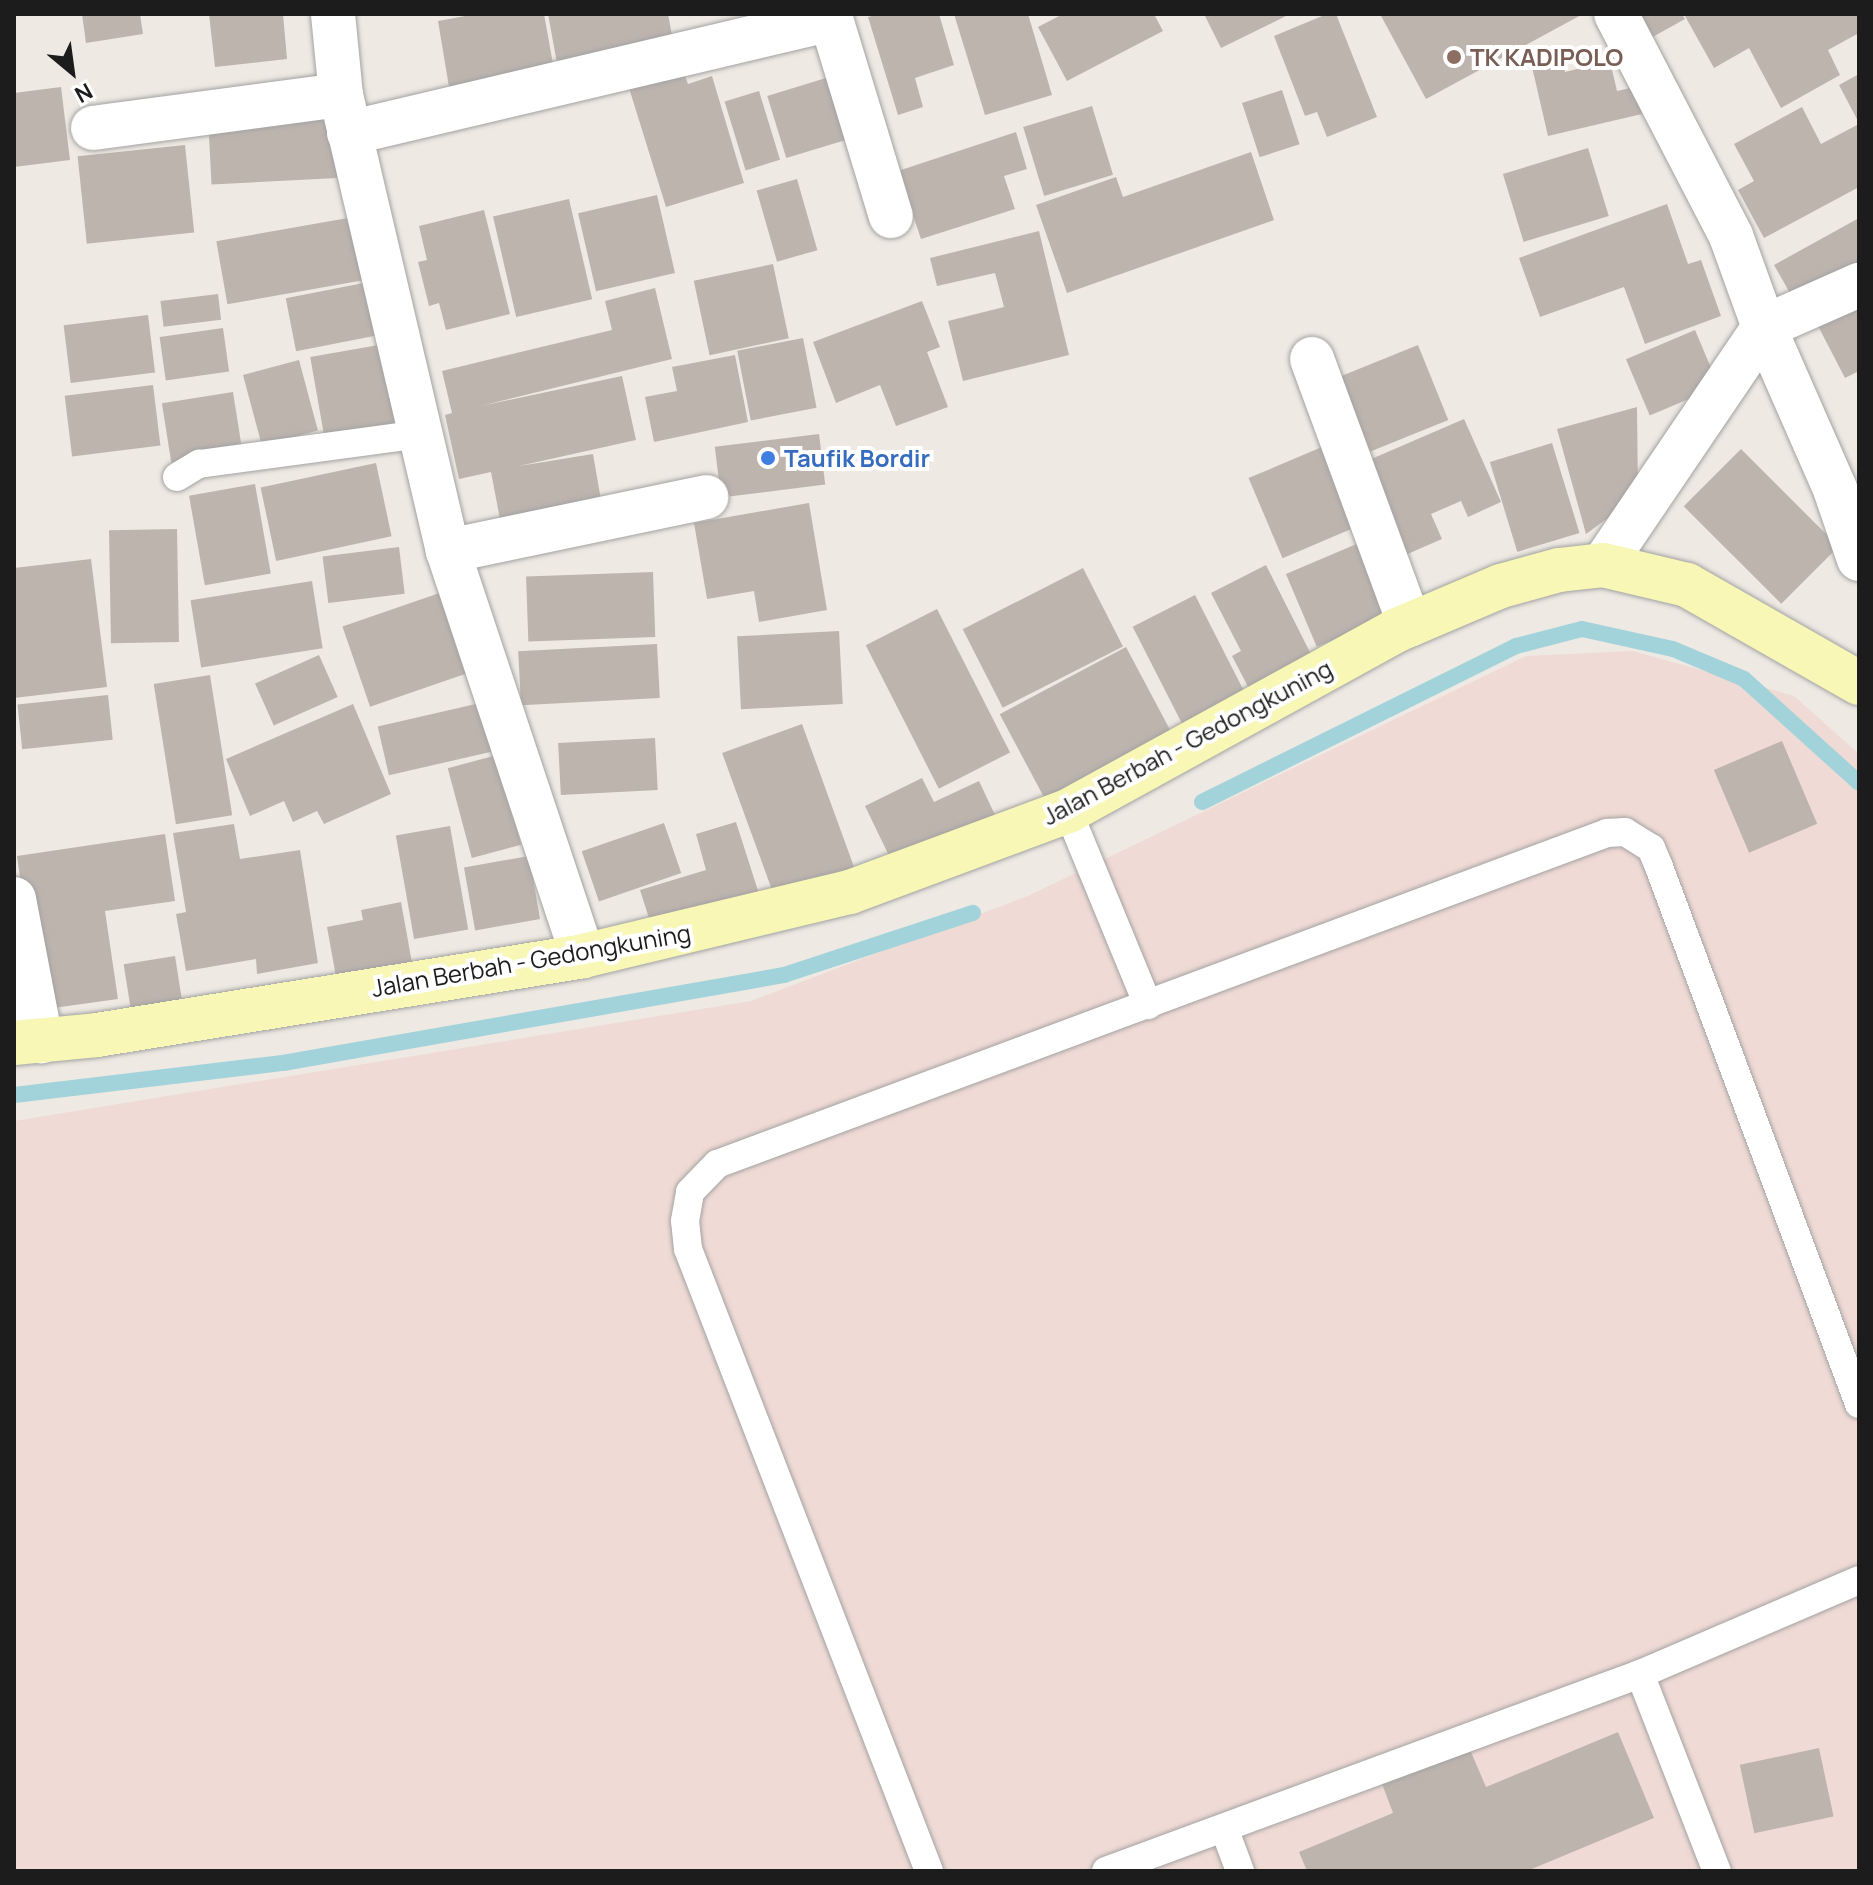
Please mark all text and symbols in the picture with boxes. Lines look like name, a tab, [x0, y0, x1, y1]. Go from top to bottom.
north arrow	[32, 32, 112, 112]
place label: TK KADIPOLO	[1470, 43, 1624, 71]
marker: TK KADIPOLO	[1445, 48, 1463, 66]
text: N	[69, 76, 98, 110]
place label: Taufik Bordir	[784, 444, 930, 472]
marker: Taufik Bordir	[759, 449, 777, 467]
street label: Jalan Berbah - Gedongkuning	[1037, 653, 1337, 831]
street label: Jalan Berbah - Gedongkuning	[369, 918, 693, 1002]

